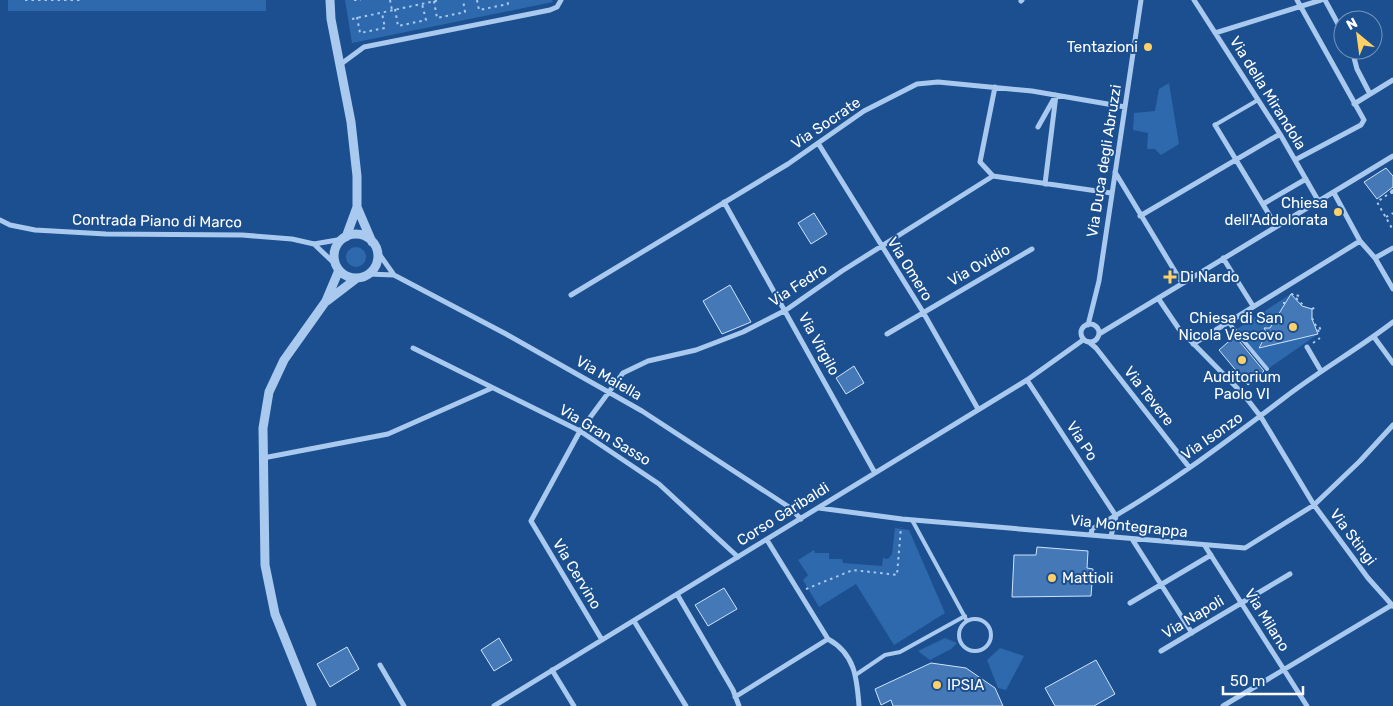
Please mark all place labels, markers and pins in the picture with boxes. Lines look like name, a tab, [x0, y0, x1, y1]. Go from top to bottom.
place label: Tentazioni	[1067, 38, 1138, 56]
marker: Tentazioni	[1142, 41, 1154, 53]
place label: Chiesa dell'Addolorata	[1225, 194, 1328, 229]
marker: Chiesa dell'Addolorata	[1332, 206, 1344, 218]
place label: Di Nardo	[1180, 268, 1239, 286]
marker: Di Nardo	[1164, 271, 1176, 283]
place label: Chiesa di San Nicola Vescovo	[1179, 309, 1283, 344]
marker: Chiesa di San Nicola Vescovo	[1287, 321, 1299, 333]
marker: Auditorium Paolo VI	[1236, 354, 1248, 366]
place label: Auditorium Paolo VI	[1203, 368, 1281, 403]
place label: Mattioli	[1062, 569, 1113, 587]
marker: Mattioli	[1046, 572, 1058, 584]
place label: IPSIA	[947, 676, 984, 694]
marker: IPSIA	[931, 679, 943, 691]

